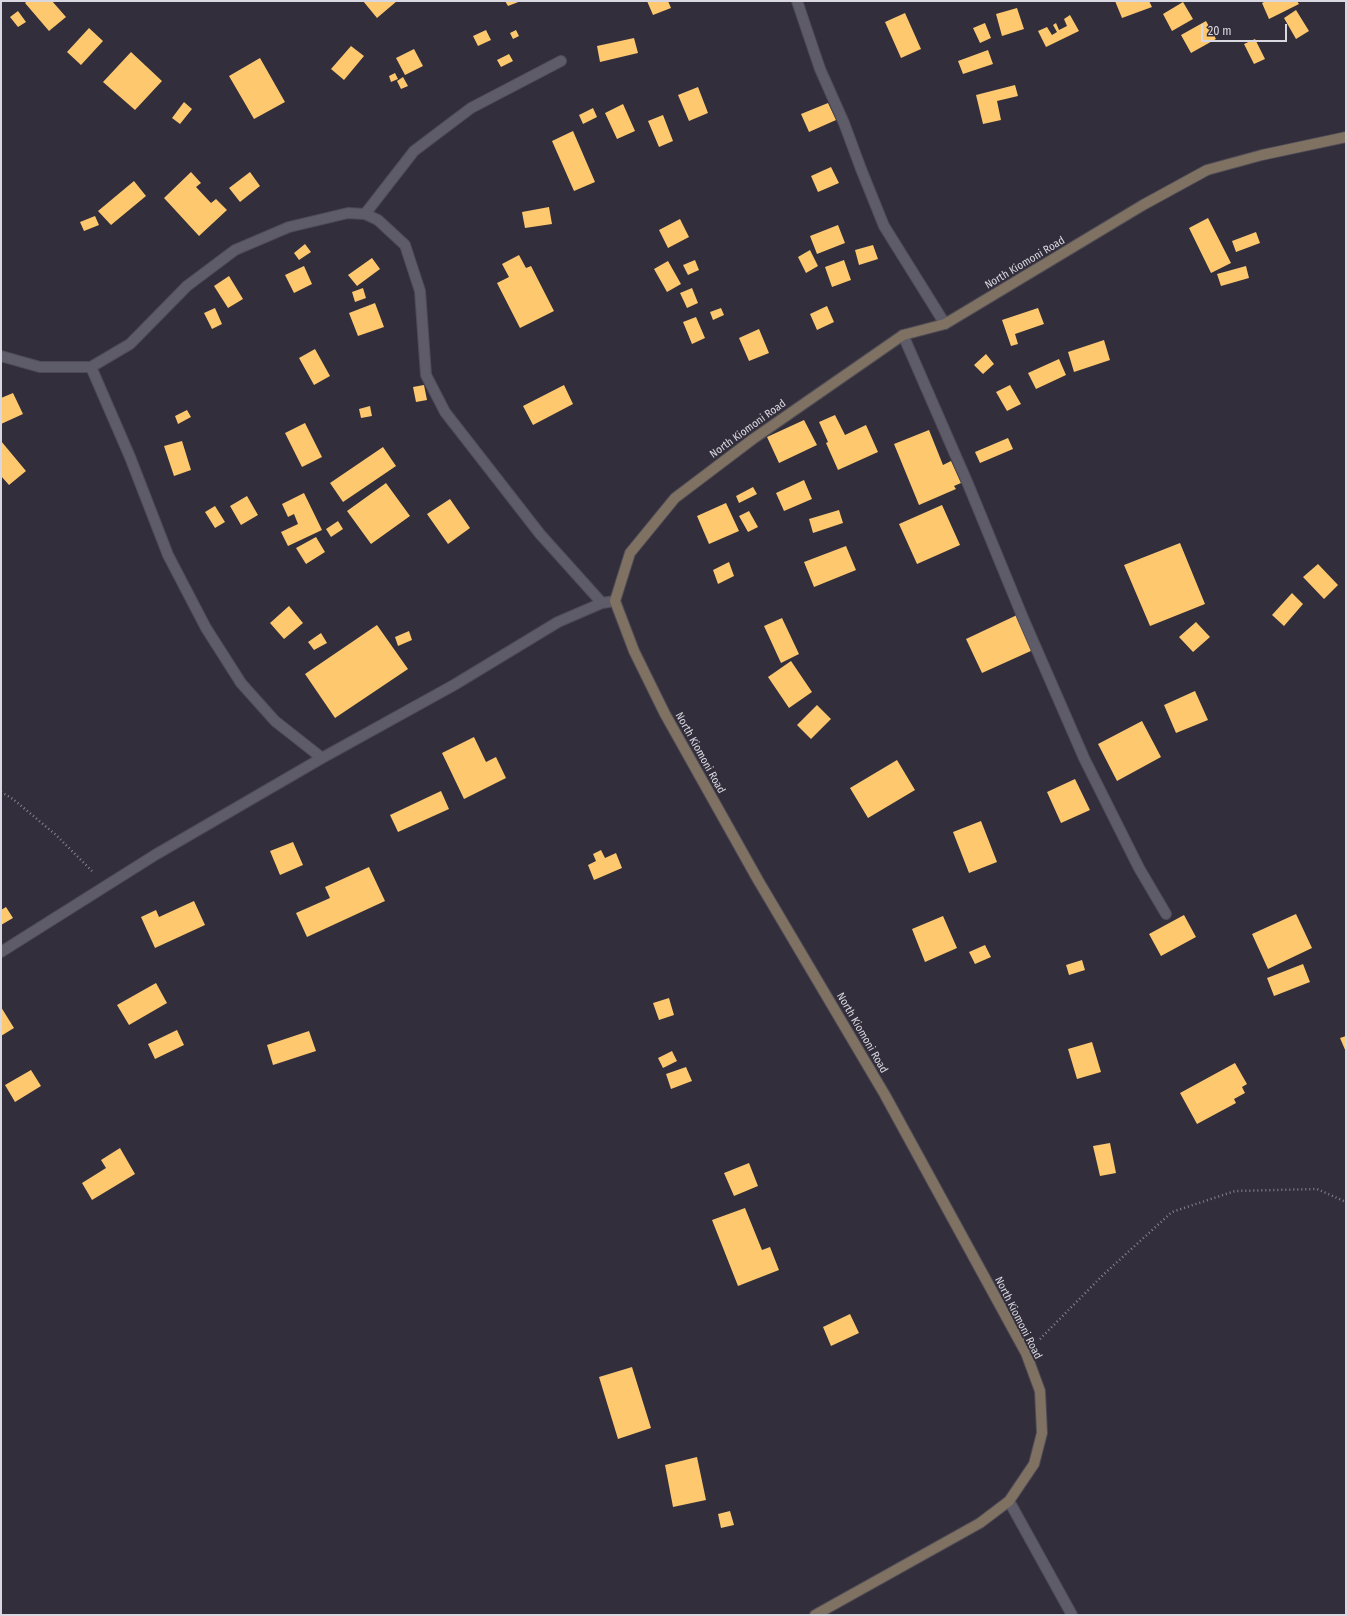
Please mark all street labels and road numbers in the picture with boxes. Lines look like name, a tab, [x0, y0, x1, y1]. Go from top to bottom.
street label: North Kiomoni Road	[983, 234, 1067, 292]
street label: North Kiomoni Road	[707, 397, 789, 461]
street label: North Kiomoni Road	[672, 710, 728, 796]
street label: North Kiomoni Road	[834, 990, 890, 1076]
street label: North Kiomoni Road	[991, 1275, 1045, 1361]

